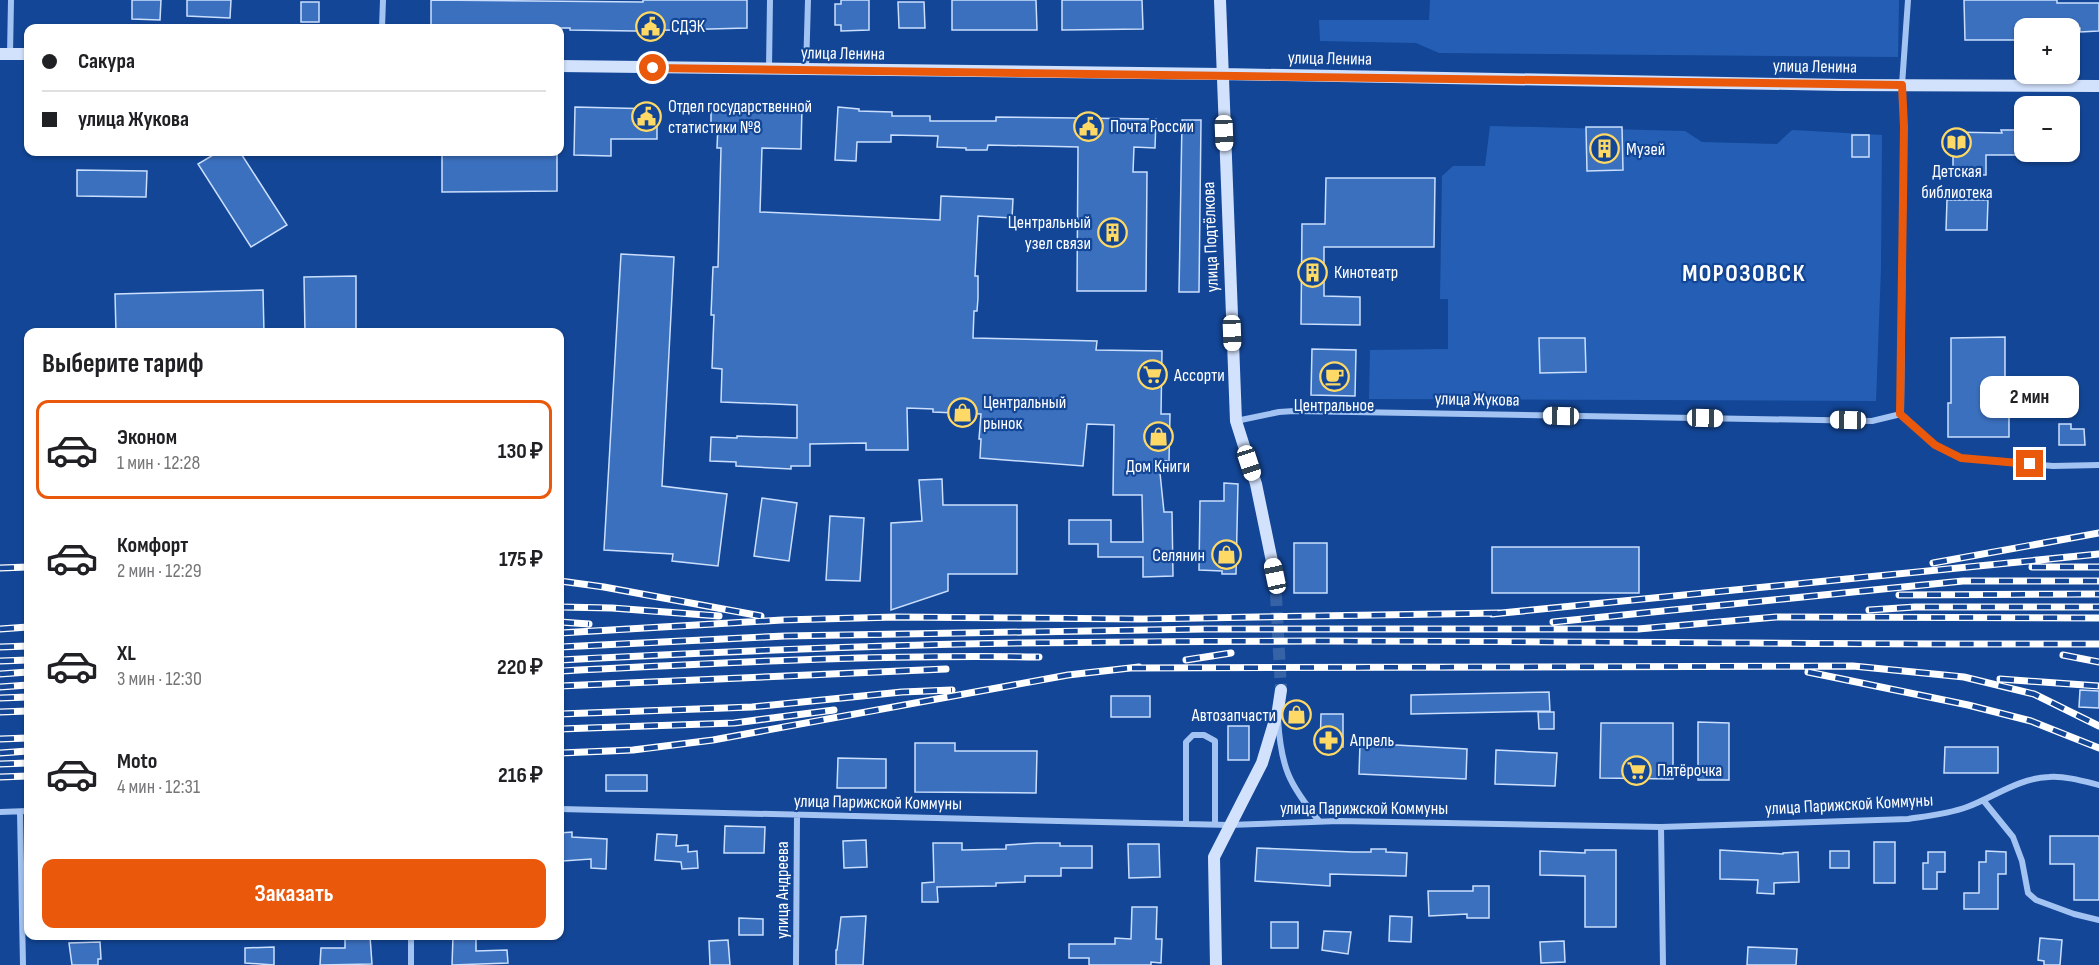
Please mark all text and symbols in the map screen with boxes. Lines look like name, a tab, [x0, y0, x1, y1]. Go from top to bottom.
public building icon: СДЭК	[634, 10, 666, 42]
place label: СДЭК	[671, 16, 706, 37]
map controls	[2014, 18, 2080, 162]
button: +	[2014, 18, 2080, 84]
street label: улица Ленина	[801, 42, 885, 65]
street label: улица Ленина	[1288, 47, 1372, 70]
text: Сакура	[78, 48, 135, 75]
route start	[639, 54, 666, 81]
street label: улица Ленина	[1773, 55, 1857, 78]
place label: Отдел государственной статистики №8	[668, 96, 812, 138]
button: −	[2014, 96, 2080, 162]
public building icon: Отдел государственной статистики №8	[631, 100, 663, 132]
text: улица Жукова	[78, 106, 189, 133]
public building icon: Почта России	[1073, 110, 1105, 142]
car	[1214, 115, 1234, 151]
place label: Почта России	[1110, 116, 1194, 137]
library icon: Детская библиотека	[1941, 126, 1973, 158]
building icon: Музей	[1589, 133, 1621, 165]
place label: Музей	[1626, 139, 1665, 160]
place label: Детская библиотека	[1921, 161, 1993, 203]
street label: улица Подтёлкова	[1198, 181, 1223, 292]
place label: Центральный узел связи	[1008, 212, 1091, 254]
building icon: Центральный узел связи	[1096, 216, 1128, 248]
building icon: Кинотеатр	[1297, 256, 1329, 288]
district label: МОРОЗОВСК	[1682, 259, 1806, 288]
place label: Кинотеатр	[1334, 262, 1398, 283]
car	[1222, 315, 1242, 351]
text: Выберите тариф	[42, 348, 204, 380]
supermarket icon: Ассорти	[1137, 359, 1169, 391]
cafe icon: Центральное	[1318, 360, 1350, 392]
place label: Ассорти	[1173, 365, 1225, 386]
callout: 2 мин	[1980, 377, 2080, 419]
text: 2 мин	[2010, 385, 2049, 409]
street label: улица Жукова	[1434, 388, 1520, 411]
place label: Центральный рынок	[983, 392, 1066, 434]
place label: Центральное	[1294, 395, 1374, 416]
shop icon: Центральный рынок	[946, 396, 978, 428]
car	[1543, 407, 1579, 425]
car	[1687, 409, 1723, 427]
car	[1830, 411, 1866, 429]
shop icon: Дом Книги	[1142, 421, 1174, 453]
icon: car	[45, 423, 99, 477]
text: Эконом	[117, 424, 177, 451]
text: 130 ₽	[498, 438, 543, 465]
car	[1235, 443, 1263, 483]
route end	[2016, 450, 2043, 477]
text: 1 мин · 12:28	[117, 451, 200, 475]
place label: Дом Книги	[1126, 456, 1190, 477]
icon: car	[45, 531, 99, 585]
text: Комфорт	[117, 532, 188, 559]
shop icon: Селянин	[1210, 539, 1242, 571]
place label: Селянин	[1152, 545, 1205, 566]
text: 175 ₽	[499, 546, 543, 573]
car	[1262, 557, 1288, 595]
text: 2 мин · 12:29	[117, 559, 202, 583]
icon: car	[45, 639, 99, 693]
text: XL	[117, 640, 136, 667]
text: 220 ₽	[497, 654, 543, 681]
text: 3 мин · 12:30	[117, 667, 202, 691]
shop icon: Автозапчасти	[1281, 699, 1313, 731]
place label: Автозапчасти	[1191, 705, 1276, 726]
pharmacy icon: Апрель	[1313, 724, 1345, 756]
place label: Апрель	[1349, 730, 1394, 751]
icon: car	[45, 747, 99, 801]
text: Moto	[117, 748, 157, 775]
supermarket icon: Пятёрочка	[1620, 754, 1652, 786]
place label: Пятёрочка	[1657, 760, 1722, 781]
text: 216 ₽	[498, 762, 543, 789]
text: 4 мин · 12:31	[117, 775, 200, 799]
street label: улица Парижской Коммуны	[1764, 790, 1934, 819]
street label: улица Парижской Коммуны	[794, 791, 962, 814]
street label: улица Парижской Коммуны	[1280, 798, 1448, 819]
street label: улица Андреева	[772, 841, 793, 939]
button: Заказать	[42, 859, 546, 928]

